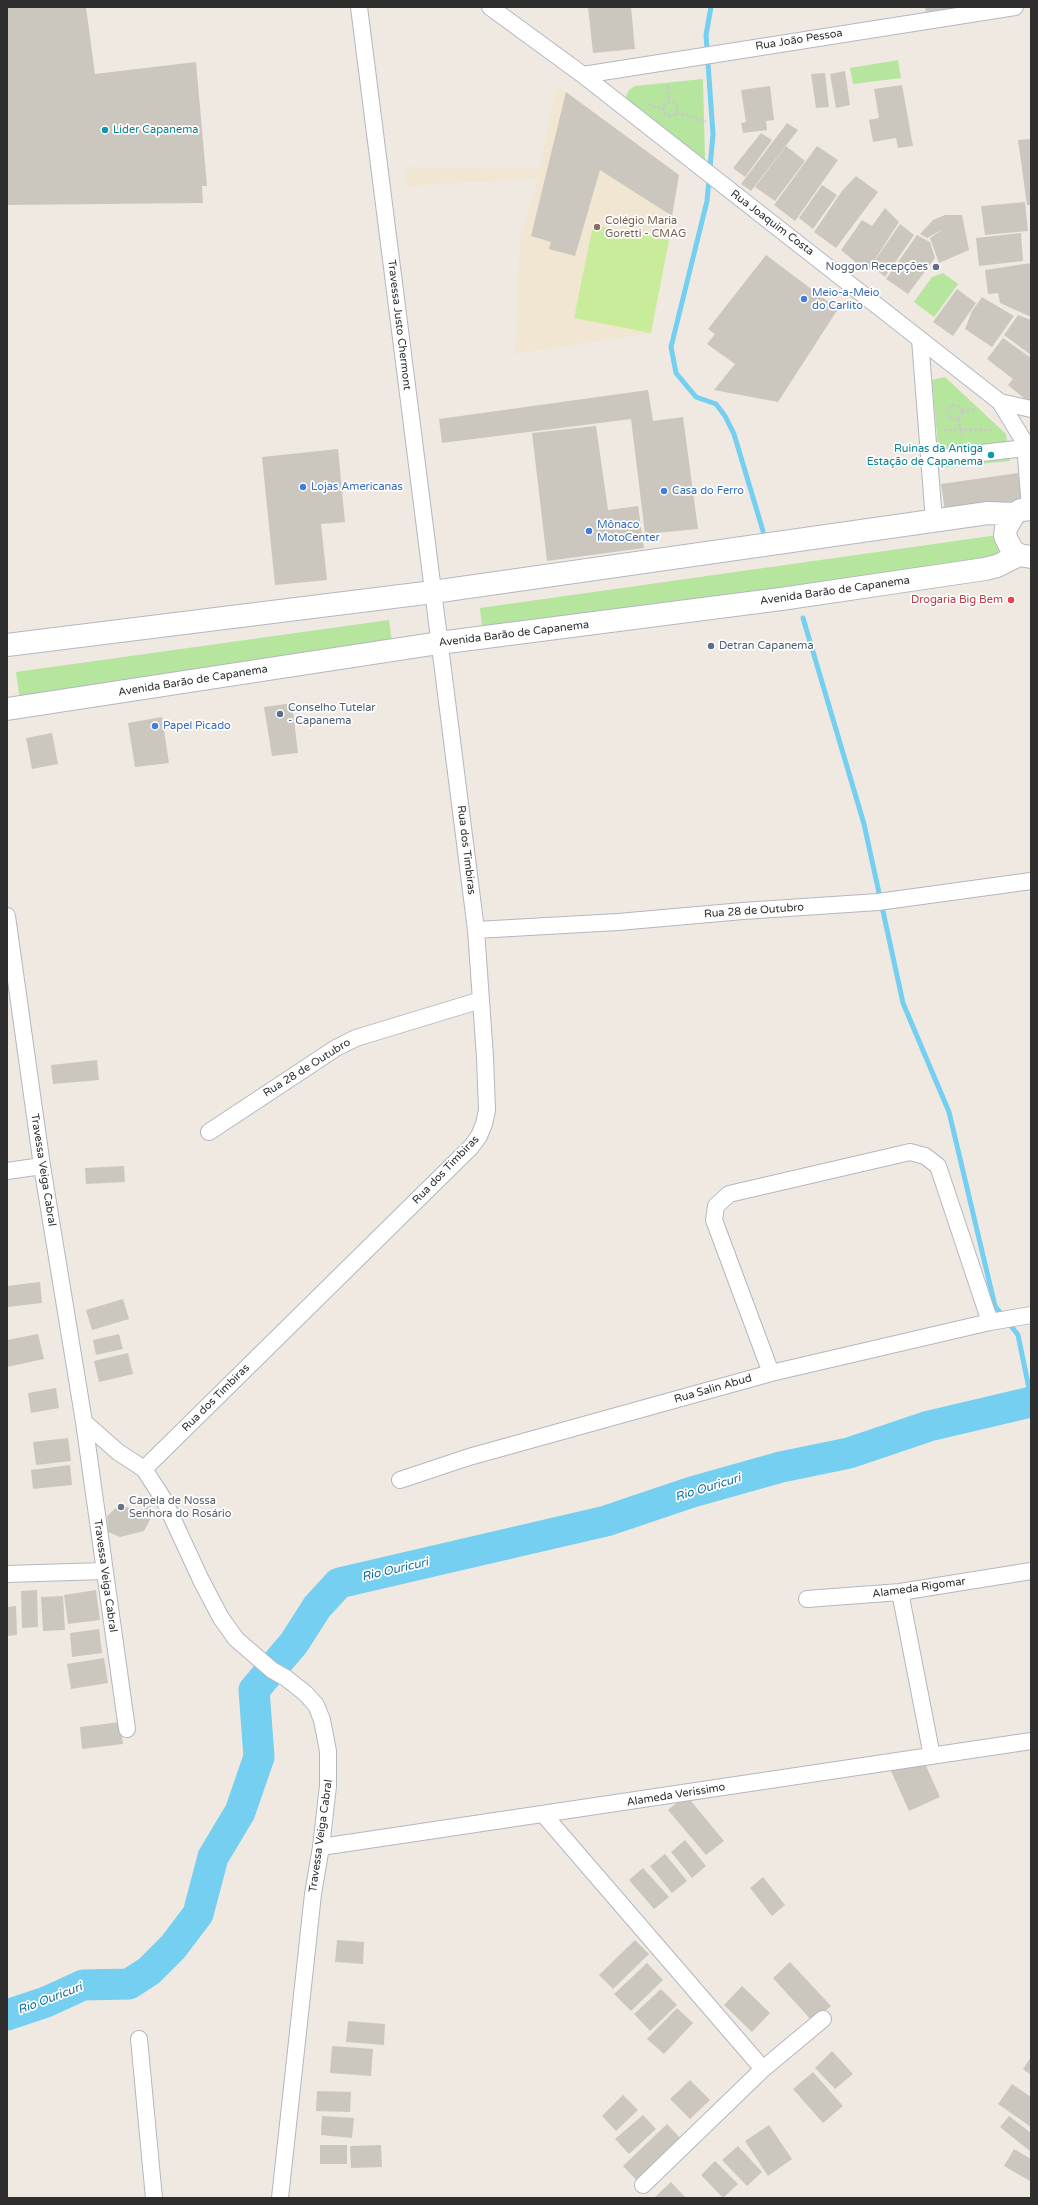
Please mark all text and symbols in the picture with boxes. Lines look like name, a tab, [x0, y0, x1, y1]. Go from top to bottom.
street label: Rua João Pessoa	[755, 27, 843, 53]
place label: Lider Capanema	[113, 123, 198, 137]
marker: Lider Capanema	[100, 125, 110, 135]
street label: Rua Joaquim Costa	[728, 187, 816, 259]
place label: Colégio Maria Goretti - CMAG	[605, 214, 686, 240]
marker: Colégio Maria Goretti - CMAG	[592, 222, 602, 232]
street label: Travessa Justo Chermont	[384, 259, 414, 391]
place label: Noggon Recepções	[825, 260, 928, 274]
marker: Noggon Recepções	[931, 262, 941, 272]
place label: Meio-a-Meio do Carlito	[812, 286, 879, 312]
marker: Meio-a-Meio do Carlito	[799, 294, 809, 304]
place label: Ruinas da Antiga Estação de Capanema	[867, 442, 983, 468]
marker: Ruinas da Antiga Estação de Capanema	[986, 450, 996, 460]
place label: Lojas Americanas	[311, 480, 403, 494]
marker: Lojas Americanas	[298, 482, 308, 492]
place label: Casa do Ferro	[672, 484, 744, 498]
marker: Casa do Ferro	[659, 486, 669, 496]
place label: Mônaco MotoCenter	[597, 518, 660, 544]
marker: Mônaco MotoCenter	[584, 526, 594, 536]
street label: Avenida Barão de Capanema	[759, 574, 911, 608]
place label: Drogaria Big Bem	[911, 593, 1003, 607]
marker: Drogaria Big Bem	[1006, 595, 1016, 605]
street label: Avenida Barão de Capanema	[438, 618, 590, 650]
place label: Detran Capanema	[719, 639, 814, 653]
marker: Detran Capanema	[706, 641, 716, 651]
street label: Avenida Barão de Capanema	[117, 663, 269, 699]
place label: Conselho Tutelar - Capanema	[288, 701, 376, 727]
marker: Conselho Tutelar - Capanema	[275, 709, 285, 719]
place label: Papel Picado	[163, 719, 231, 733]
marker: Papel Picado	[150, 721, 160, 731]
street label: Rua dos Timbiras	[454, 804, 478, 896]
street label: Rua 28 de Outubro	[703, 901, 805, 921]
street label: Rua 28 de Outubro	[261, 1036, 353, 1100]
street label: Travessa Veiga Cabral	[28, 1113, 58, 1227]
street label: Rua dos Timbiras	[410, 1133, 482, 1207]
street label: Rua dos Timbiras	[179, 1361, 253, 1435]
street label: Rua Salin Abud	[673, 1372, 753, 1406]
water label: Rio Ouricuri	[673, 1471, 743, 1505]
place label: Capela de Nossa Senhora do Rosário	[129, 1494, 231, 1520]
marker: Capela de Nossa Senhora do Rosário	[116, 1502, 126, 1512]
street label: Travessa Veiga Cabral	[91, 1519, 119, 1633]
water label: Rio Ouricuri	[360, 1555, 430, 1585]
street label: Alameda Rigomar	[872, 1575, 966, 1601]
street label: Travessa Veiga Cabral	[307, 1779, 335, 1893]
street label: Alameda Verissimo	[626, 1781, 726, 1809]
water label: Rio Ouricuri	[16, 1980, 84, 2018]

